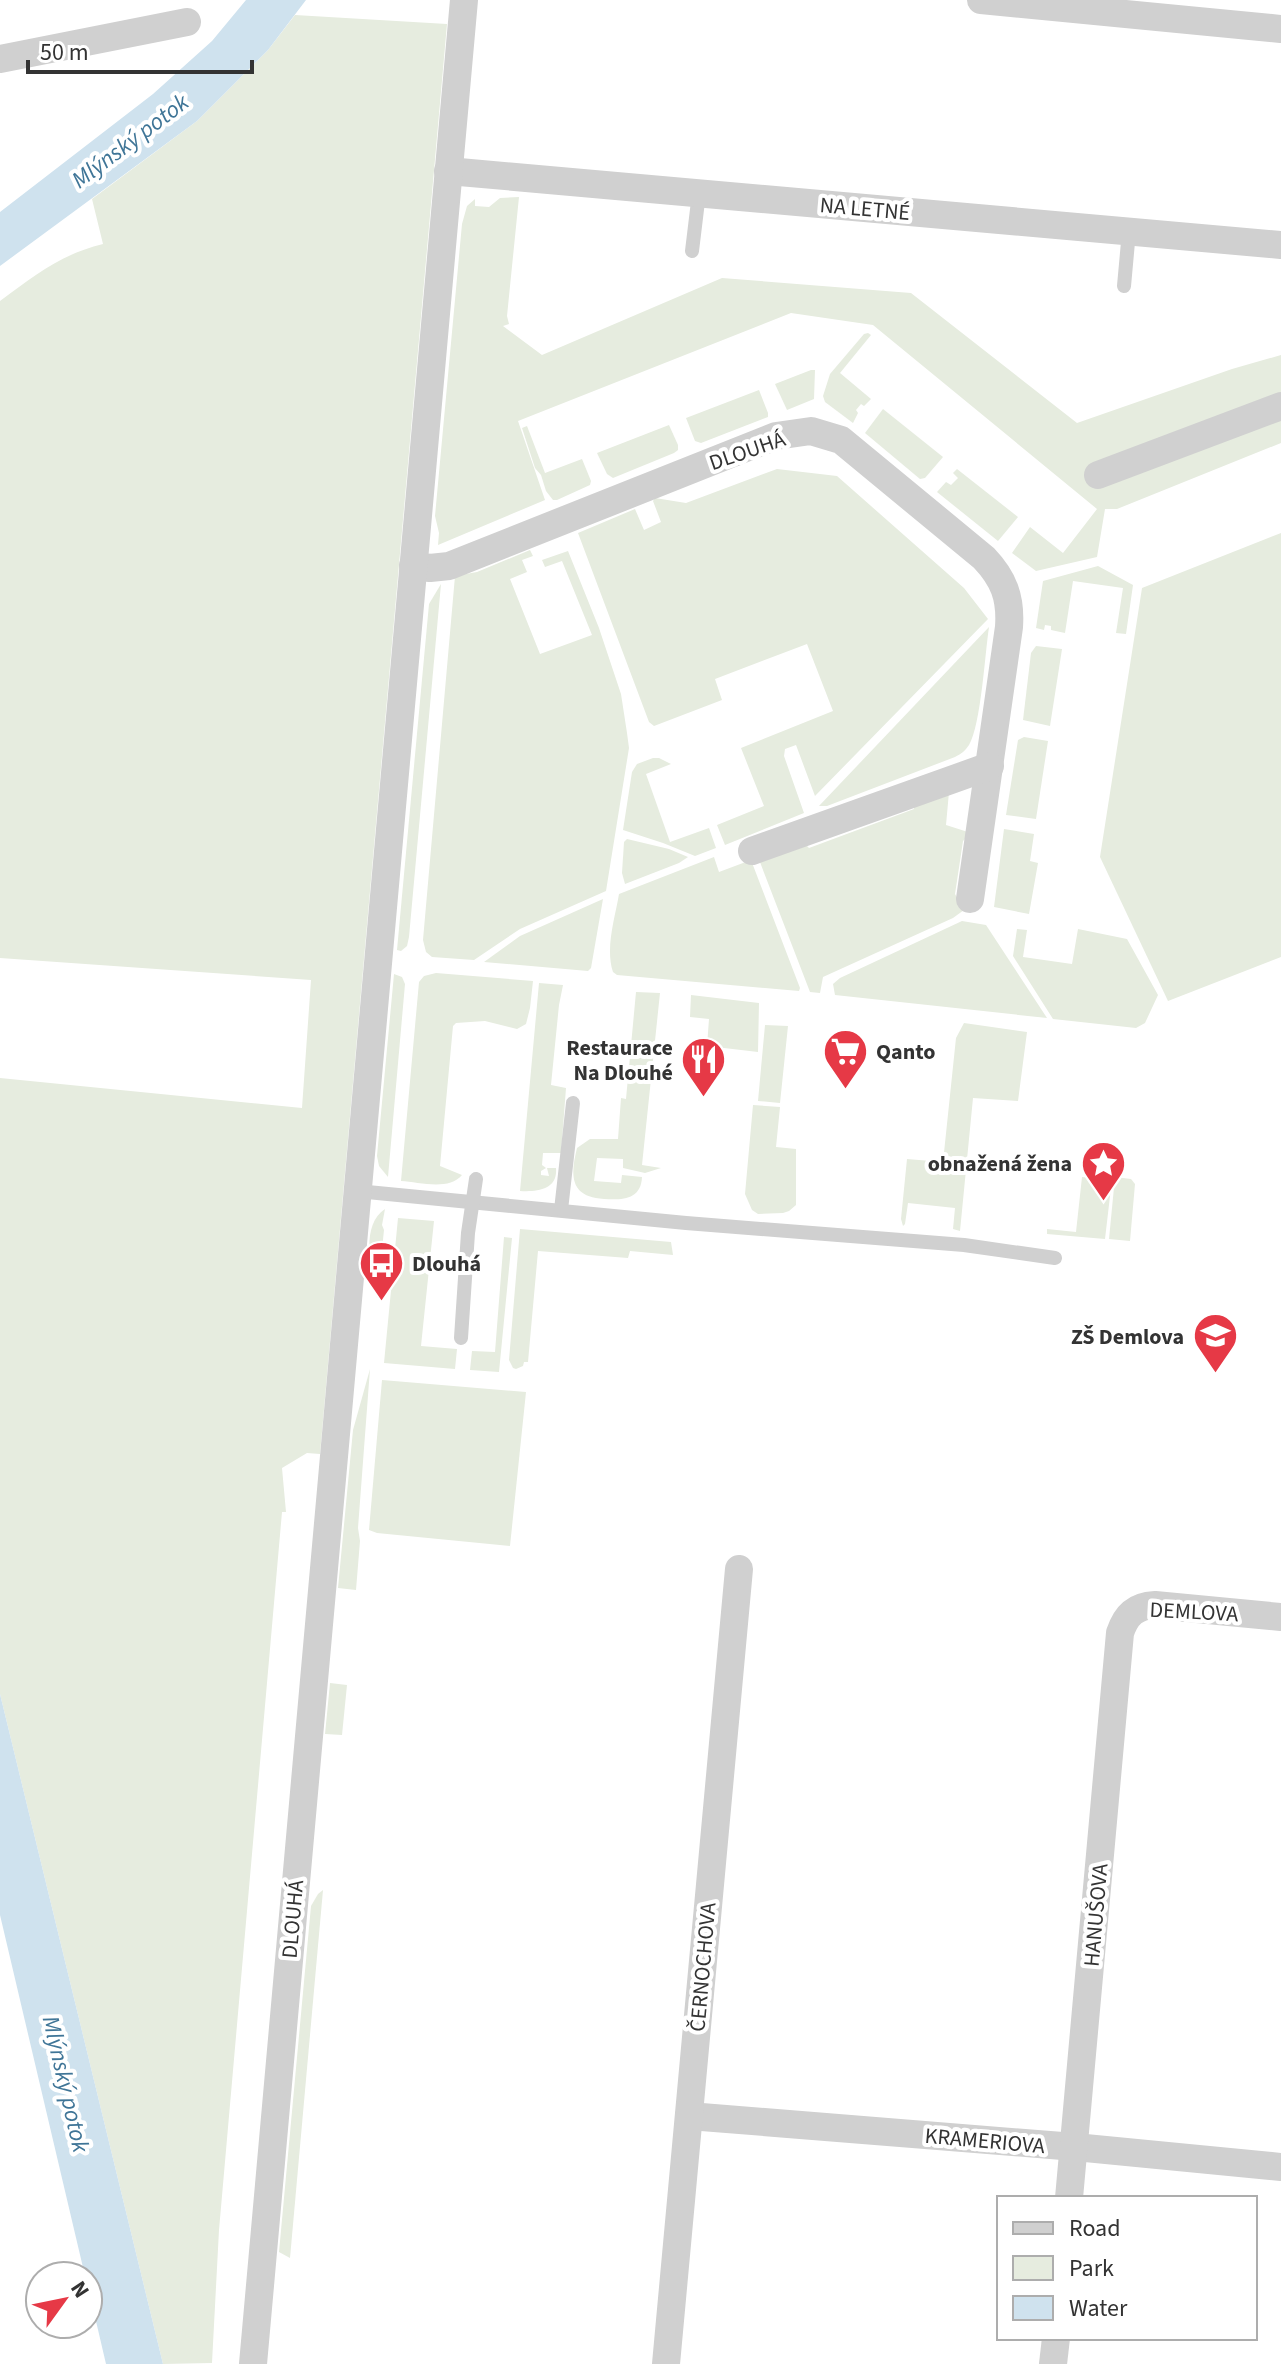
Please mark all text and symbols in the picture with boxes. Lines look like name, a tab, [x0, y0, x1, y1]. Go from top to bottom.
scale bar	[28, 24, 252, 74]
text: 50 m	[40, 35, 89, 70]
water label: Mlýnský potok	[64, 85, 197, 197]
street label: NA LETNÉ	[818, 189, 911, 229]
street label: DLOUHÁ	[705, 423, 790, 479]
supermarket icon: Qanto	[821, 1027, 869, 1090]
place label: Restaurace Na Dlouhé	[566, 1032, 673, 1089]
restaurant icon: Restaurace Na Dlouhé	[680, 1036, 728, 1099]
place label: Qanto	[876, 1036, 935, 1068]
place icon: obnažená žena	[1079, 1139, 1127, 1202]
place label: obnažená žena	[928, 1148, 1072, 1180]
bus stop icon: Dlouhá	[357, 1239, 405, 1302]
place label: Dlouhá	[412, 1248, 481, 1280]
school or university icon: ZŠ Demlova	[1191, 1312, 1239, 1375]
place label: ZŠ Demlova	[1071, 1321, 1184, 1353]
street label: DEMLOVA	[1149, 1594, 1239, 1630]
street label: HANUŠOVA	[1076, 1862, 1116, 1968]
street label: DLOUHÁ	[274, 1878, 312, 1960]
street label: ČERNOCHOVA	[681, 1901, 725, 2033]
water label: Mlýnský potok	[33, 2012, 98, 2156]
street label: KRAMERIOVA	[924, 2120, 1046, 2162]
legend	[997, 2196, 1257, 2340]
text: Road	[1069, 2211, 1121, 2246]
text: Park	[1069, 2251, 1114, 2286]
north arrow	[24, 2260, 104, 2340]
text: N	[63, 2275, 97, 2305]
text: Water	[1069, 2291, 1128, 2326]

